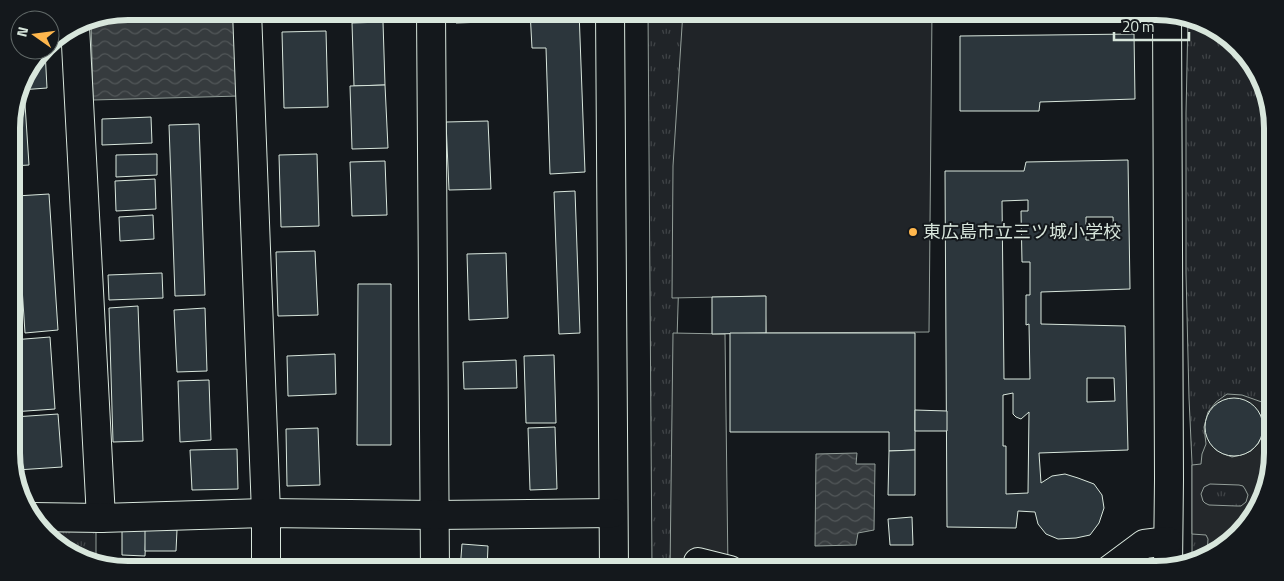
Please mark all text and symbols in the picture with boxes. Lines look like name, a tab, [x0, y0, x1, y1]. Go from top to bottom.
north arrow	[10, 10, 60, 60]
scale bar	[1114, 10, 1189, 42]
text: 20 m	[1122, 15, 1155, 38]
text: N	[11, 24, 33, 39]
place label: 東広島市立三ツ城小学校	[923, 218, 1121, 245]
marker: 東広島市立三ツ城小学校	[907, 226, 919, 238]

